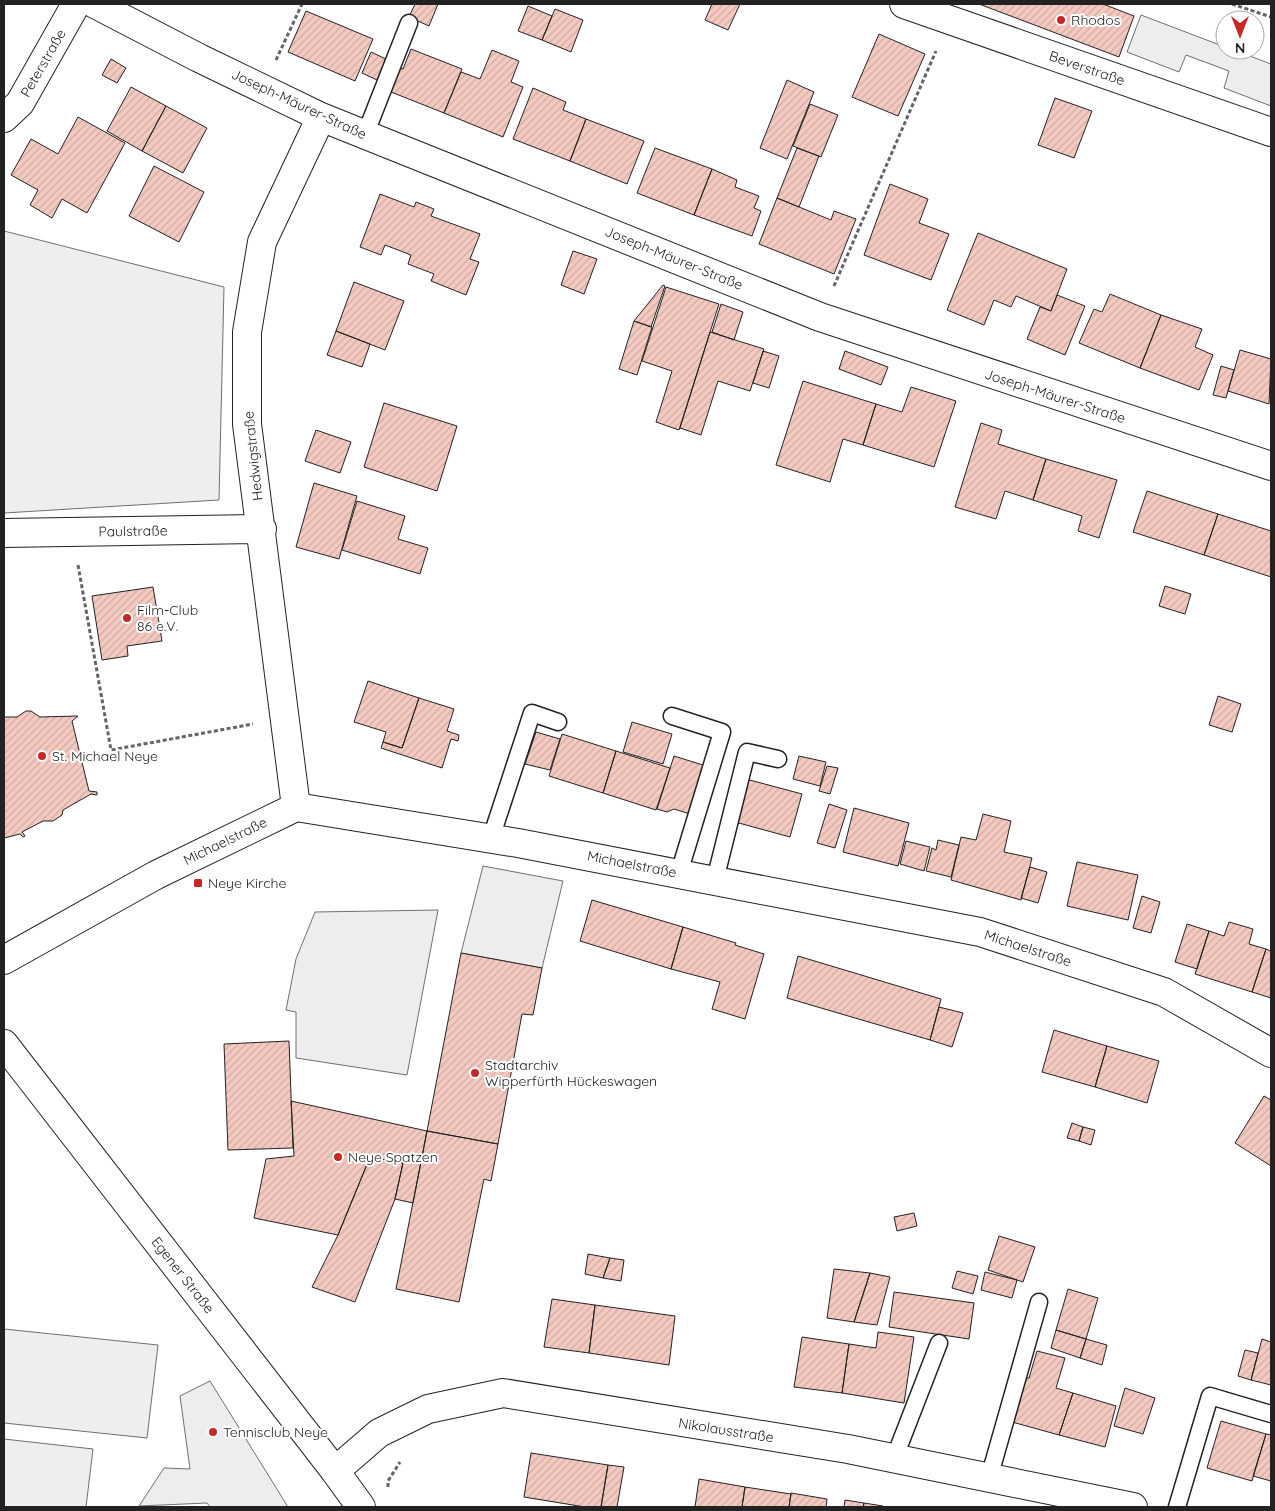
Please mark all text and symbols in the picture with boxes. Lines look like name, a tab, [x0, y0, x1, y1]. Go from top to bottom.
north arrow	[1215, 10, 1265, 60]
place label: Rhodos	[1071, 11, 1120, 29]
marker: Rhodos	[1055, 14, 1067, 26]
street label: Peterstraße	[16, 26, 70, 100]
text: N	[1235, 39, 1245, 57]
street label: Beverstraße	[1047, 47, 1127, 89]
street label: Joseph-Mäurer-Straße	[228, 65, 370, 143]
street label: Joseph-Mäurer-Straße	[602, 222, 746, 294]
street label: Joseph-Mäurer-Straße	[982, 365, 1128, 427]
street label: Hedwigstraße	[239, 410, 267, 502]
street label: Paulstraße	[98, 521, 168, 541]
place label: Film-Club 86 e.V.	[137, 601, 198, 635]
marker: Film-Club 86 e.V.	[121, 612, 133, 624]
place label: St. Michael Neye	[52, 747, 158, 765]
marker: St. Michael Neye	[36, 750, 48, 762]
street label: Michaelstraße	[180, 813, 270, 869]
street label: Michaelstraße	[586, 847, 678, 882]
place label: Neye Kirche	[208, 874, 286, 892]
marker: Neye Kirche	[192, 877, 204, 889]
street label: Michaelstraße	[982, 925, 1074, 971]
place label: Stadtarchiv Wipperfürth Hückeswagen	[485, 1056, 657, 1090]
marker: Stadtarchiv Wipperfürth Hückeswagen	[469, 1067, 481, 1079]
place label: Neye Spatzen	[348, 1148, 438, 1166]
marker: Neye Spatzen	[332, 1151, 344, 1163]
street label: Egener Straße	[148, 1233, 218, 1317]
street label: Nikolausstraße	[677, 1414, 775, 1446]
place label: Tennisclub Neye	[223, 1423, 328, 1441]
marker: Tennisclub Neye	[207, 1426, 219, 1438]

